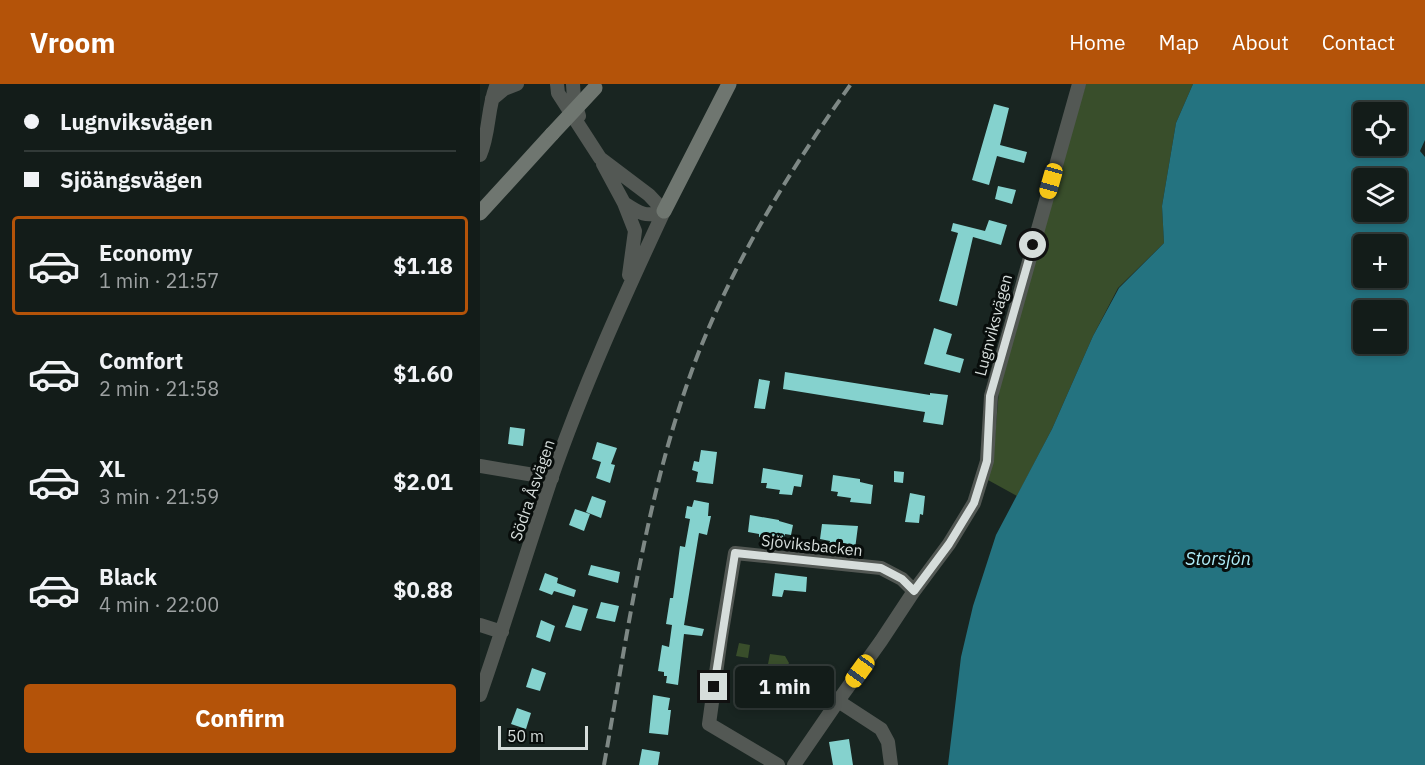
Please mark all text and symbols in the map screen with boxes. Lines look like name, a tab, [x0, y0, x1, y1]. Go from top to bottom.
text: Vroom	[30, 24, 115, 61]
text: Home	[1069, 28, 1126, 56]
text: Map	[1159, 28, 1199, 56]
text: About	[1232, 28, 1289, 56]
text: Contact	[1322, 28, 1395, 56]
map controls	[1353, 102, 1407, 354]
button: locate	[1353, 102, 1407, 156]
text: Lugnviksvägen	[60, 107, 213, 136]
car	[1037, 161, 1065, 201]
text: Sjöängsvägen	[60, 165, 203, 194]
button: layers	[1353, 168, 1407, 222]
route start	[1019, 231, 1046, 258]
button: +	[1353, 234, 1407, 288]
text: Economy	[99, 238, 193, 267]
icon: car	[27, 239, 81, 293]
text: $1.18	[393, 251, 453, 280]
text: 1 min · 21:57	[99, 267, 219, 294]
street label: Lugnviksvägen	[970, 272, 1016, 378]
button: −	[1353, 300, 1407, 354]
text: Comfort	[99, 346, 183, 375]
icon: car	[27, 347, 81, 401]
text: $1.60	[393, 359, 453, 388]
text: 2 min · 21:58	[99, 375, 219, 402]
street label: Södra Åsvägen	[504, 436, 559, 543]
text: XL	[99, 454, 125, 483]
icon: car	[27, 455, 81, 509]
text: $2.01	[393, 467, 453, 496]
text: 3 min · 21:59	[99, 483, 219, 510]
street label: Sjöviksbacken	[760, 530, 864, 560]
water label: Storsjön	[1185, 547, 1251, 570]
text: Black	[99, 562, 157, 591]
icon: car	[27, 563, 81, 617]
text: $0.88	[393, 575, 453, 604]
text: 4 min · 22:00	[99, 591, 219, 618]
car	[842, 651, 878, 691]
callout: 1 min	[735, 666, 834, 708]
route end	[700, 673, 727, 700]
text: 1 min	[758, 673, 811, 700]
button: Confirm	[24, 684, 456, 753]
scale bar	[498, 723, 588, 750]
text: 50 m	[507, 726, 544, 746]

